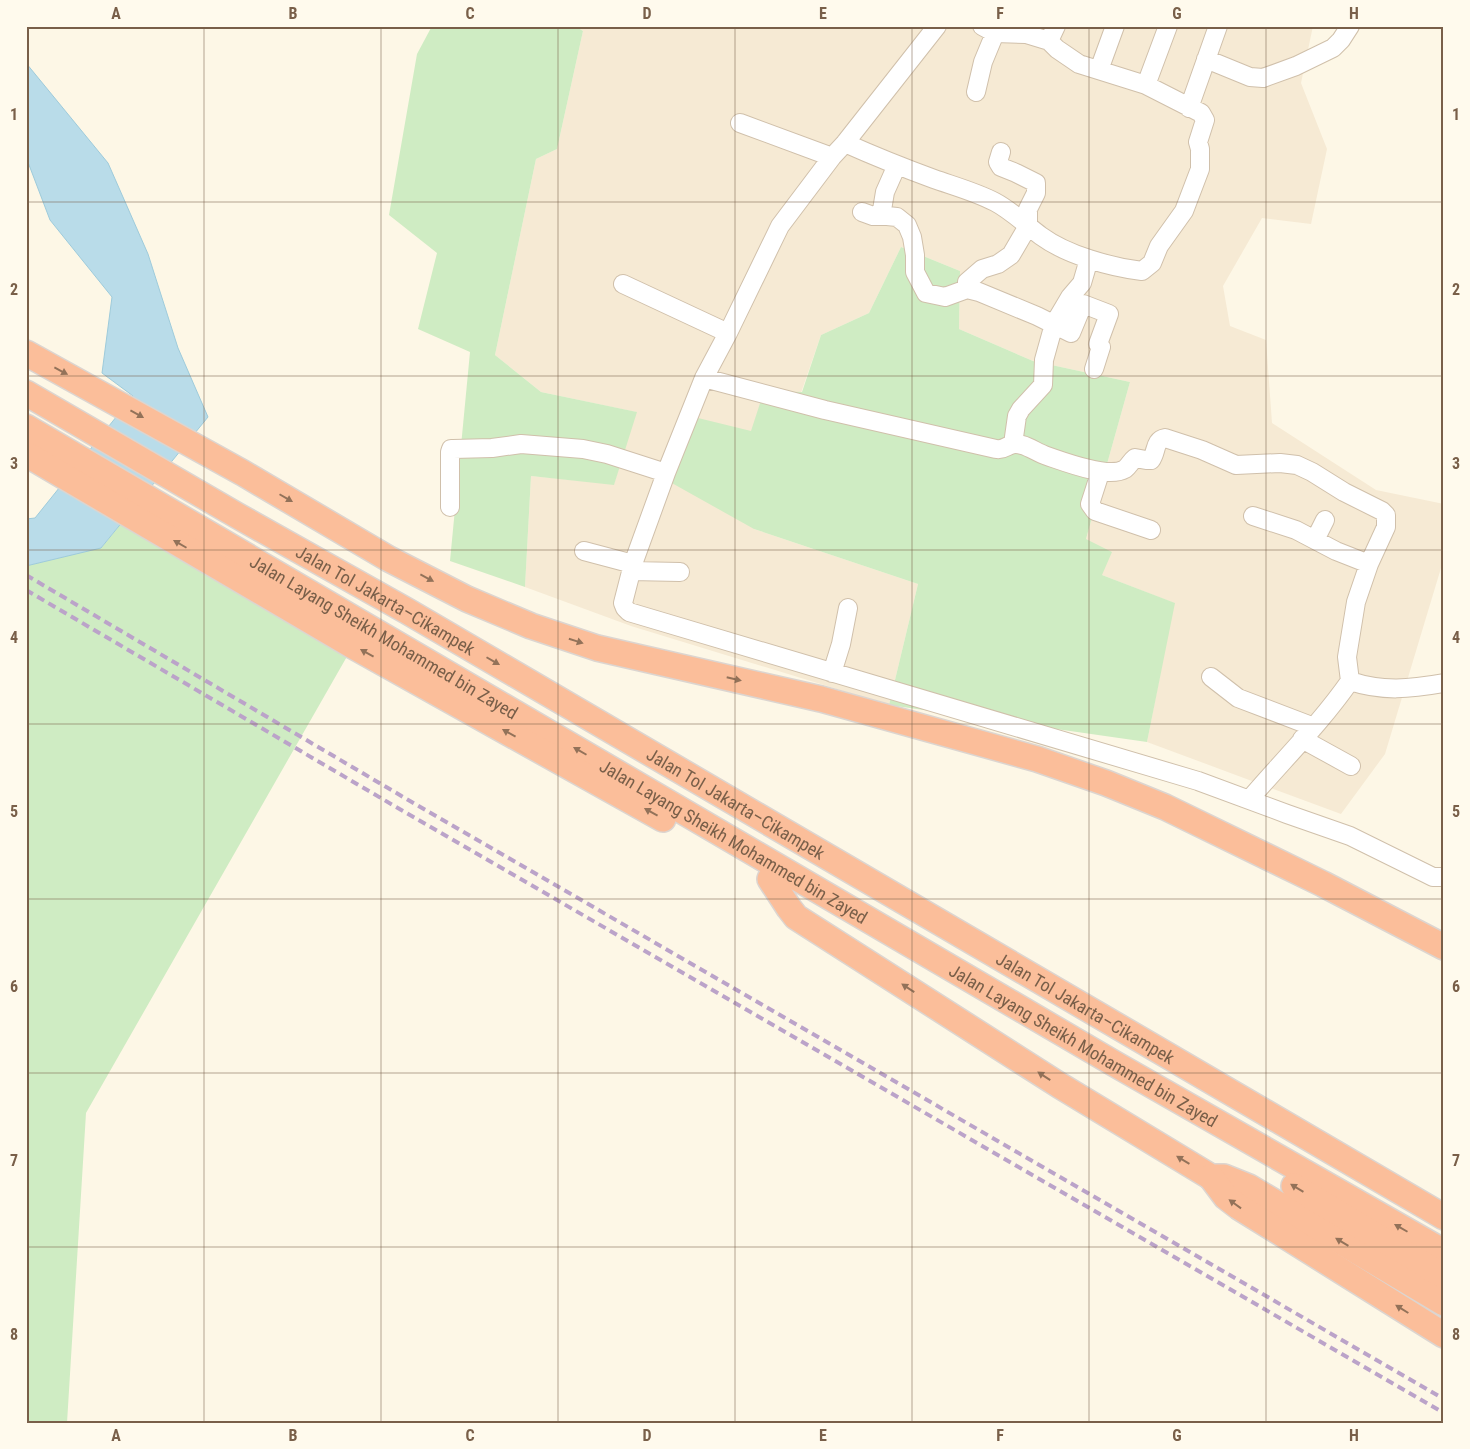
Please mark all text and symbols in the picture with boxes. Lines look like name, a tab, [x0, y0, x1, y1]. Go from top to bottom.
text: A	[111, 4, 121, 23]
text: B	[289, 4, 298, 23]
text: C	[465, 4, 475, 23]
text: D	[642, 4, 652, 23]
text: E	[819, 4, 827, 23]
text: F	[996, 4, 1004, 23]
text: G	[1172, 4, 1182, 23]
text: H	[1349, 4, 1359, 23]
text: 1	[10, 105, 18, 124]
text: 1	[1452, 105, 1460, 124]
text: 2	[10, 280, 18, 299]
text: 2	[1452, 280, 1460, 299]
one-way arrow	[53, 367, 68, 375]
one-way arrow	[131, 409, 144, 418]
text: 3	[10, 454, 18, 473]
text: 3	[1452, 454, 1460, 473]
one-way arrow	[278, 494, 293, 502]
one-way arrow	[173, 539, 187, 548]
street label: Jalan Tol Jakarta–Cikampek	[293, 540, 479, 659]
street label: Jalan Layang Sheikh Mohammed bin Zayed	[247, 550, 522, 723]
one-way arrow	[420, 574, 434, 582]
text: 4	[10, 628, 18, 647]
text: 4	[1452, 628, 1460, 647]
one-way arrow	[569, 638, 584, 645]
one-way arrow	[361, 649, 374, 658]
one-way arrow	[487, 657, 500, 666]
one-way arrow	[727, 675, 742, 683]
one-way arrow	[503, 728, 516, 737]
street label: Jalan Tol Jakarta–Cikampek	[643, 743, 829, 863]
one-way arrow	[573, 746, 587, 755]
street label: Jalan Layang Sheikh Mohammed bin Zayed	[596, 755, 871, 927]
text: 5	[10, 802, 18, 821]
text: 5	[1452, 802, 1460, 821]
one-way arrow	[644, 808, 658, 816]
street label: Jalan Tol Jakarta–Cikampek	[993, 947, 1179, 1068]
street label: Jalan Layang Sheikh Mohammed bin Zayed	[946, 959, 1221, 1131]
text: 6	[10, 977, 18, 996]
text: 6	[1452, 977, 1460, 996]
one-way arrow	[901, 983, 914, 993]
one-way arrow	[1038, 1071, 1051, 1081]
text: 7	[10, 1151, 18, 1170]
text: 7	[1452, 1151, 1460, 1170]
one-way arrow	[1177, 1155, 1190, 1164]
one-way arrow	[1290, 1183, 1303, 1192]
one-way arrow	[1228, 1199, 1242, 1209]
one-way arrow	[1394, 1224, 1409, 1232]
one-way arrow	[1335, 1238, 1348, 1247]
one-way arrow	[1396, 1304, 1409, 1313]
text: 8	[10, 1325, 18, 1344]
text: 8	[1452, 1325, 1460, 1344]
text: A	[111, 1426, 121, 1445]
text: B	[289, 1426, 298, 1445]
text: C	[465, 1426, 475, 1445]
text: D	[642, 1426, 652, 1445]
text: E	[819, 1426, 827, 1445]
text: F	[996, 1426, 1004, 1445]
text: G	[1172, 1426, 1182, 1445]
text: H	[1349, 1426, 1359, 1445]

